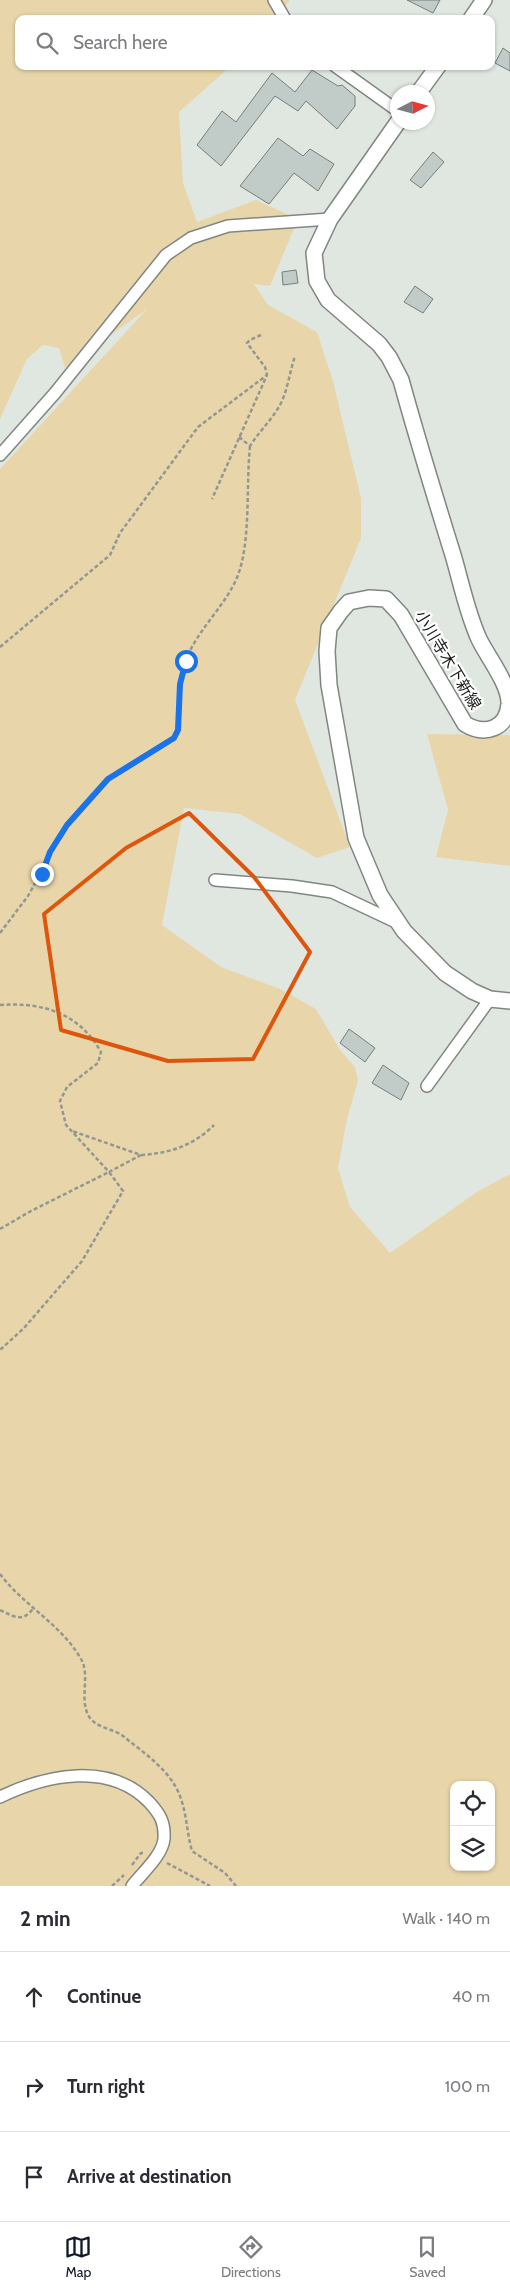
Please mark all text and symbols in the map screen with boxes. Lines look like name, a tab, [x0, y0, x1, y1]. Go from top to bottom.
search box	[15, 15, 495, 70]
icon: search	[33, 29, 61, 57]
text: Search here	[73, 31, 167, 54]
north arrow	[390, 85, 435, 130]
street label: 小川寺木下新線	[411, 607, 485, 713]
route start	[175, 650, 198, 673]
route end	[31, 863, 54, 886]
map controls	[450, 1781, 495, 1871]
button: locate	[450, 1781, 495, 1826]
button: layers	[450, 1826, 495, 1871]
text: 2 min	[20, 1906, 71, 1931]
text: Walk · 140 m	[403, 1909, 490, 1928]
icon: ahead	[20, 1983, 48, 2011]
text: Continue	[67, 1985, 141, 2008]
text: 40 m	[452, 1987, 490, 2006]
icon: right	[20, 2073, 48, 2101]
text: Turn right	[67, 2075, 145, 2098]
text: 100 m	[445, 2077, 490, 2096]
icon: arrive	[20, 2163, 48, 2191]
text: Arrive at destination	[67, 2165, 231, 2188]
tab: Map	[64, 2233, 92, 2281]
tab: Directions	[221, 2233, 281, 2281]
tab: Saved	[409, 2233, 446, 2281]

